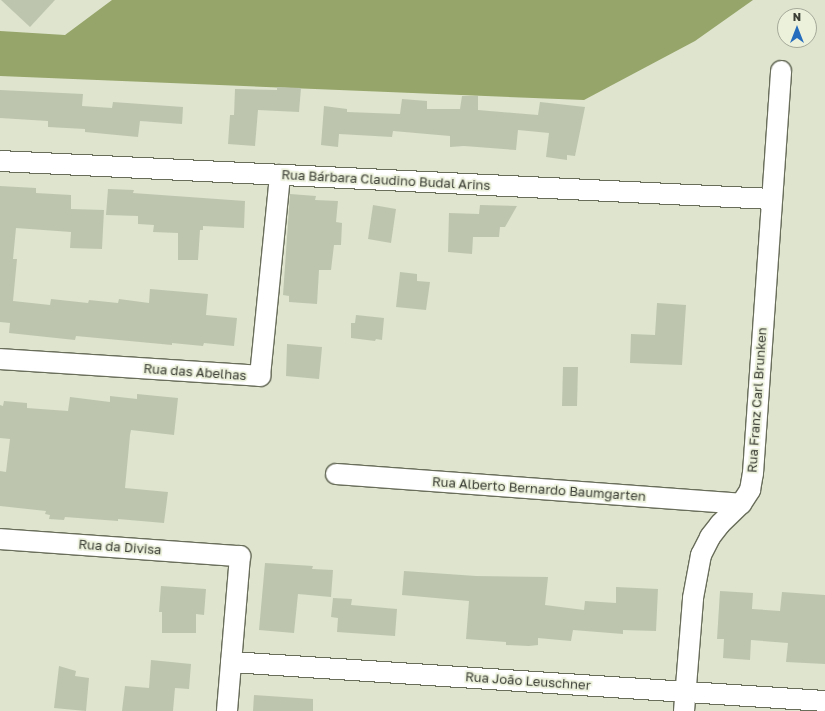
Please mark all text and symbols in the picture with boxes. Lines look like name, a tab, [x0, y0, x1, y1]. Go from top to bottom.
north arrow	[777, 8, 817, 48]
text: N	[793, 10, 801, 23]
street label: Rua Bárbara Claudino Budal Arins	[281, 167, 491, 193]
street label: Rua Franz Carl Brunken	[744, 327, 770, 473]
street label: Rua das Abelhas	[143, 361, 247, 383]
street label: Rua Alberto Bernardo Baumgarten	[432, 474, 646, 504]
street label: Rua da Divisa	[78, 536, 162, 558]
street label: Rua João Leuschner	[465, 669, 591, 693]

